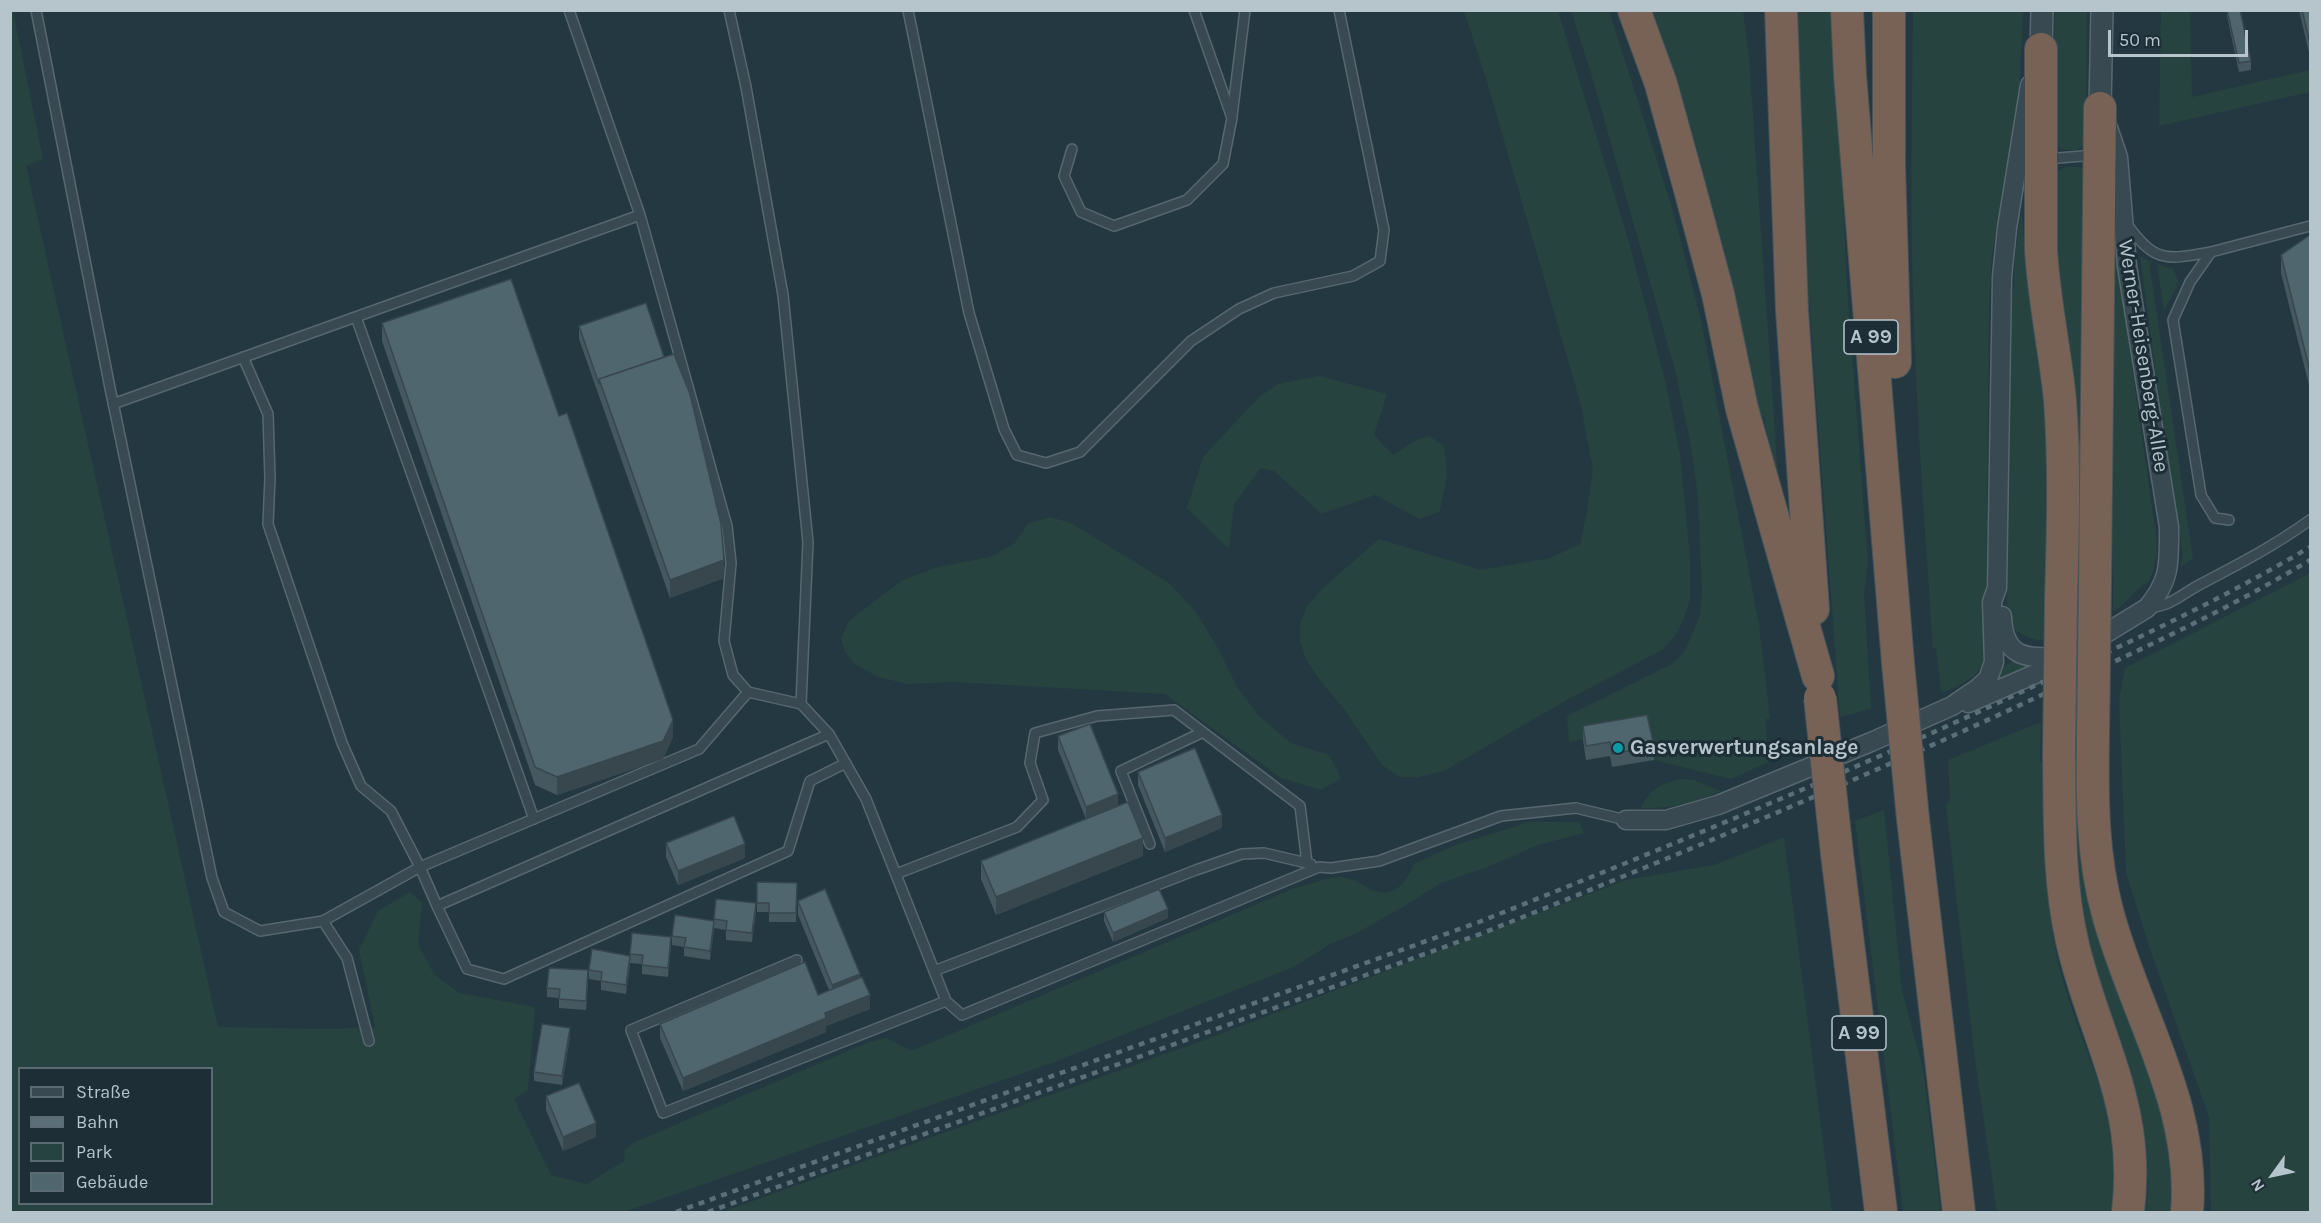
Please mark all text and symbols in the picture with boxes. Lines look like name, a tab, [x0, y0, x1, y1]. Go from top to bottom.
scale bar	[2111, 18, 2250, 56]
text: 50 m	[2119, 29, 2161, 51]
street label: Werner-Heisenberg-Allee	[2112, 238, 2174, 474]
road number: A 99	[1844, 320, 1898, 354]
place label: Gasverwertungsanlage	[1630, 735, 1858, 761]
marker: Gasverwertungsanlage	[1611, 741, 1625, 755]
road number: A 99	[1832, 1016, 1886, 1050]
legend	[18, 1067, 213, 1205]
text: Straße	[76, 1081, 130, 1103]
text: Bahn	[76, 1111, 119, 1133]
text: Park	[76, 1141, 113, 1163]
north arrow	[2243, 1145, 2303, 1205]
text: Gebäude	[76, 1171, 148, 1193]
text: N	[2246, 1175, 2269, 1195]

